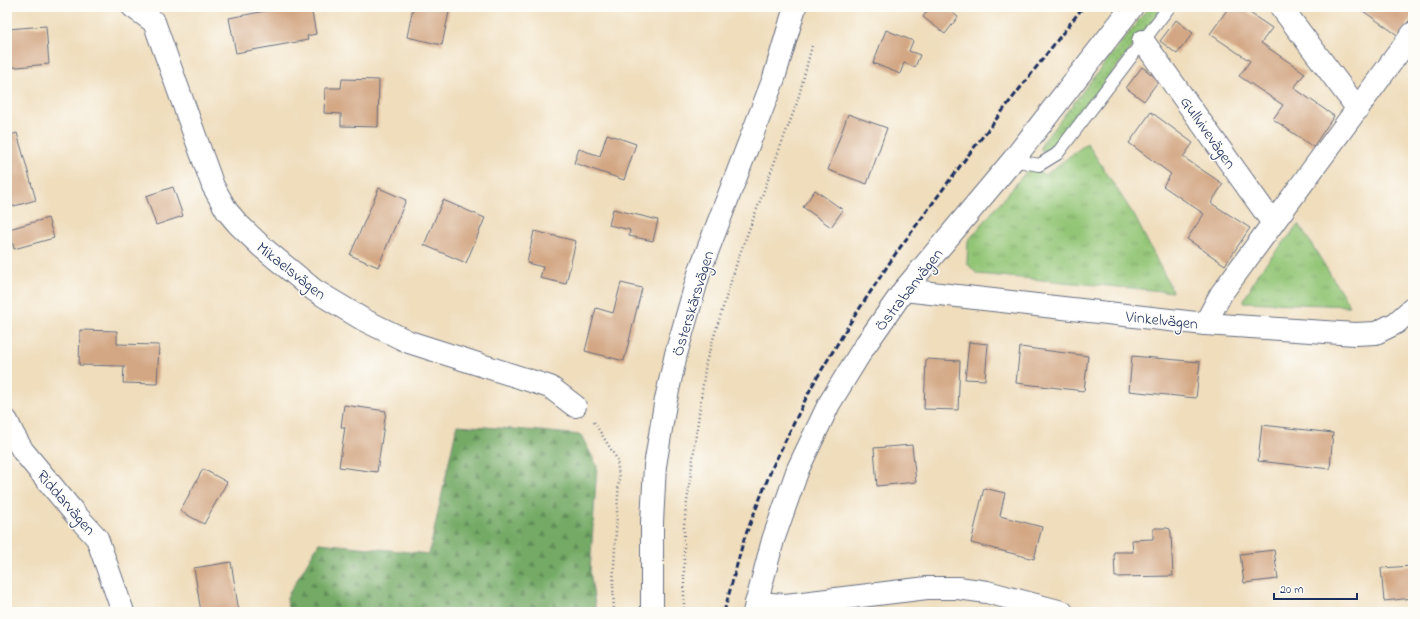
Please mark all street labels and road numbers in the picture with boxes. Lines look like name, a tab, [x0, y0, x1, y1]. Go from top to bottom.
street label: Gullvivevägen	[1173, 92, 1241, 174]
street label: Mikaelsvägen	[251, 237, 331, 307]
street label: Östrabanvägen	[870, 244, 950, 337]
street label: Österskärsvägen	[666, 248, 721, 359]
street label: Vinkelvägen	[1123, 305, 1199, 337]
street label: Riddarvägen	[30, 465, 101, 541]

